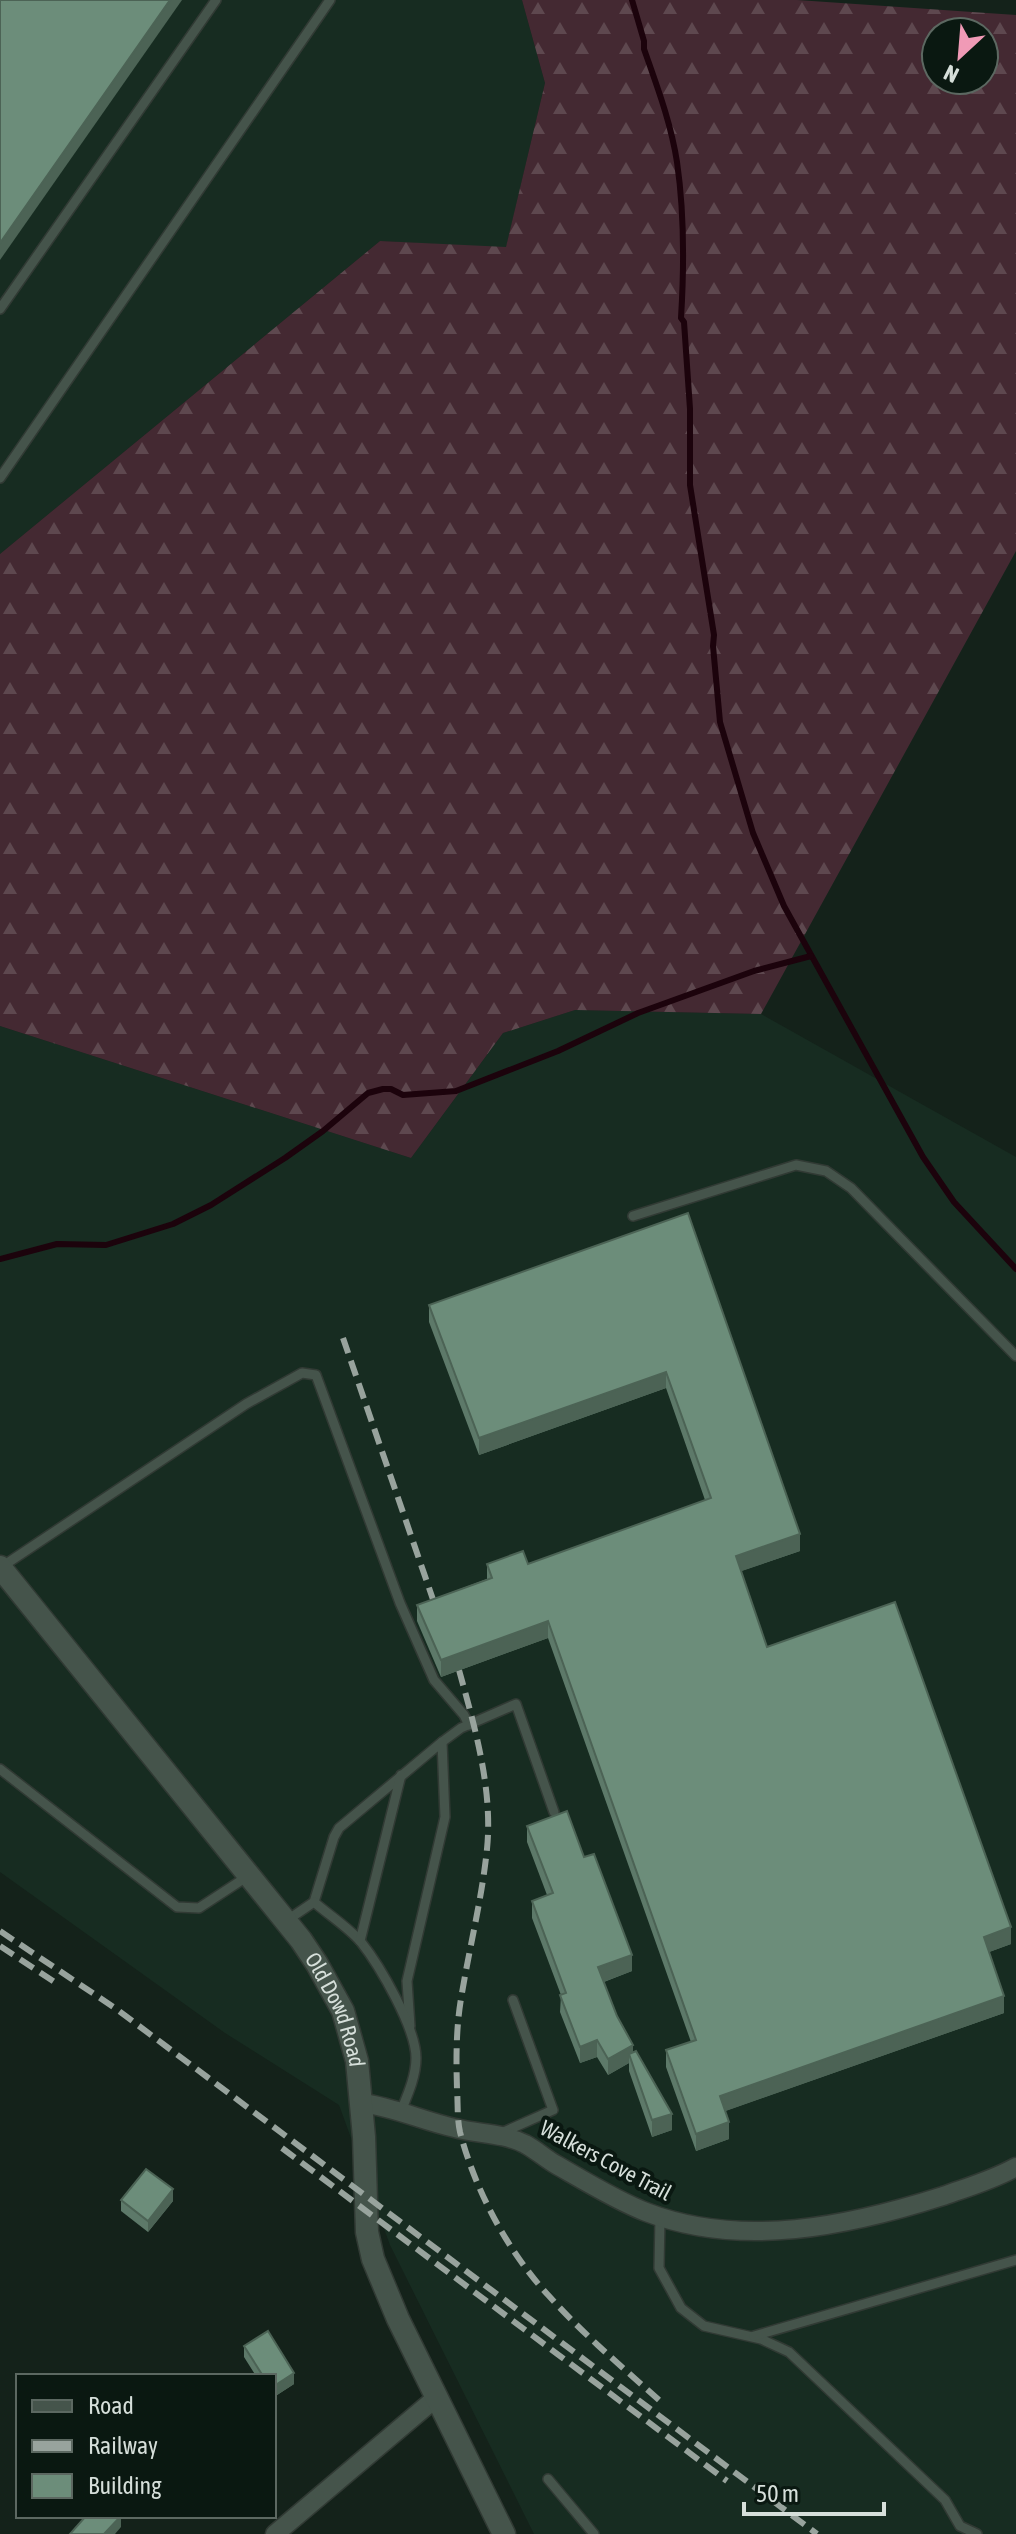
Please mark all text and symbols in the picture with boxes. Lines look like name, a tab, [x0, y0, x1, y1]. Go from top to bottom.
north arrow	[920, 16, 1000, 96]
text: N	[940, 59, 963, 89]
street label: Old Dowd Road	[300, 1947, 370, 2068]
street label: Walkers Cove Trail	[536, 2114, 676, 2206]
legend	[16, 2374, 276, 2518]
text: Road	[88, 2392, 134, 2419]
text: Railway	[88, 2432, 158, 2459]
scale bar	[744, 2466, 884, 2516]
text: Building	[88, 2472, 162, 2499]
text: 50 m	[756, 2480, 799, 2507]

